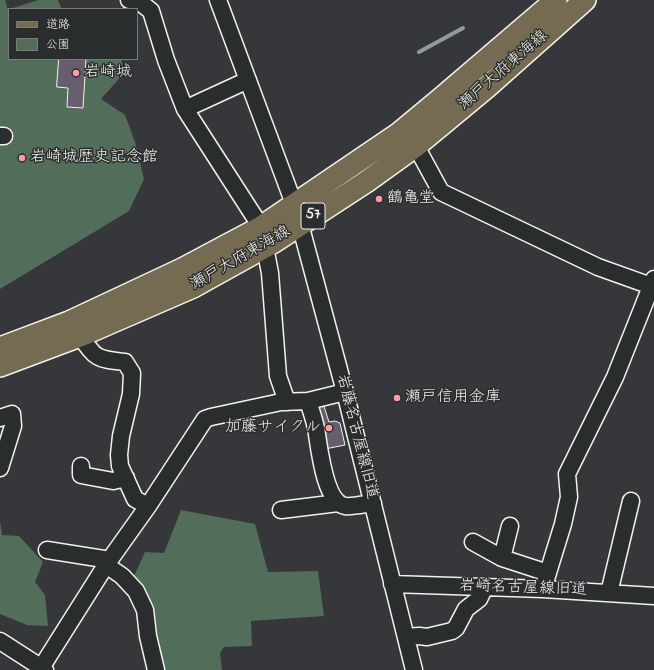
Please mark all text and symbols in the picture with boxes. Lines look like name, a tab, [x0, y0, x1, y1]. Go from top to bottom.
legend	[8, 8, 138, 60]
text: 道路	[46, 16, 70, 34]
street label: 瀬戸大府東海線	[455, 27, 553, 115]
text: 公園	[46, 36, 70, 54]
place label: 岩崎城	[84, 63, 132, 83]
marker: 岩崎城	[71, 68, 81, 78]
place label: 岩崎城歴史記念館	[30, 148, 158, 168]
marker: 岩崎城歴史記念館	[17, 153, 27, 163]
place label: 鶴亀堂	[387, 189, 435, 209]
marker: 鶴亀堂	[374, 194, 384, 204]
road number: 57	[301, 203, 325, 229]
street label: 瀬戸大府東海線	[188, 223, 294, 295]
street label: 岩藤名古屋線旧道	[331, 373, 381, 501]
place label: 瀬戸信用金庫	[405, 388, 501, 408]
marker: 瀬戸信用金庫	[392, 393, 402, 403]
place label: 加藤サイクル	[225, 418, 321, 438]
marker: 加藤サイクル	[324, 423, 334, 433]
street label: 岩崎名古屋線旧道	[459, 577, 587, 601]

